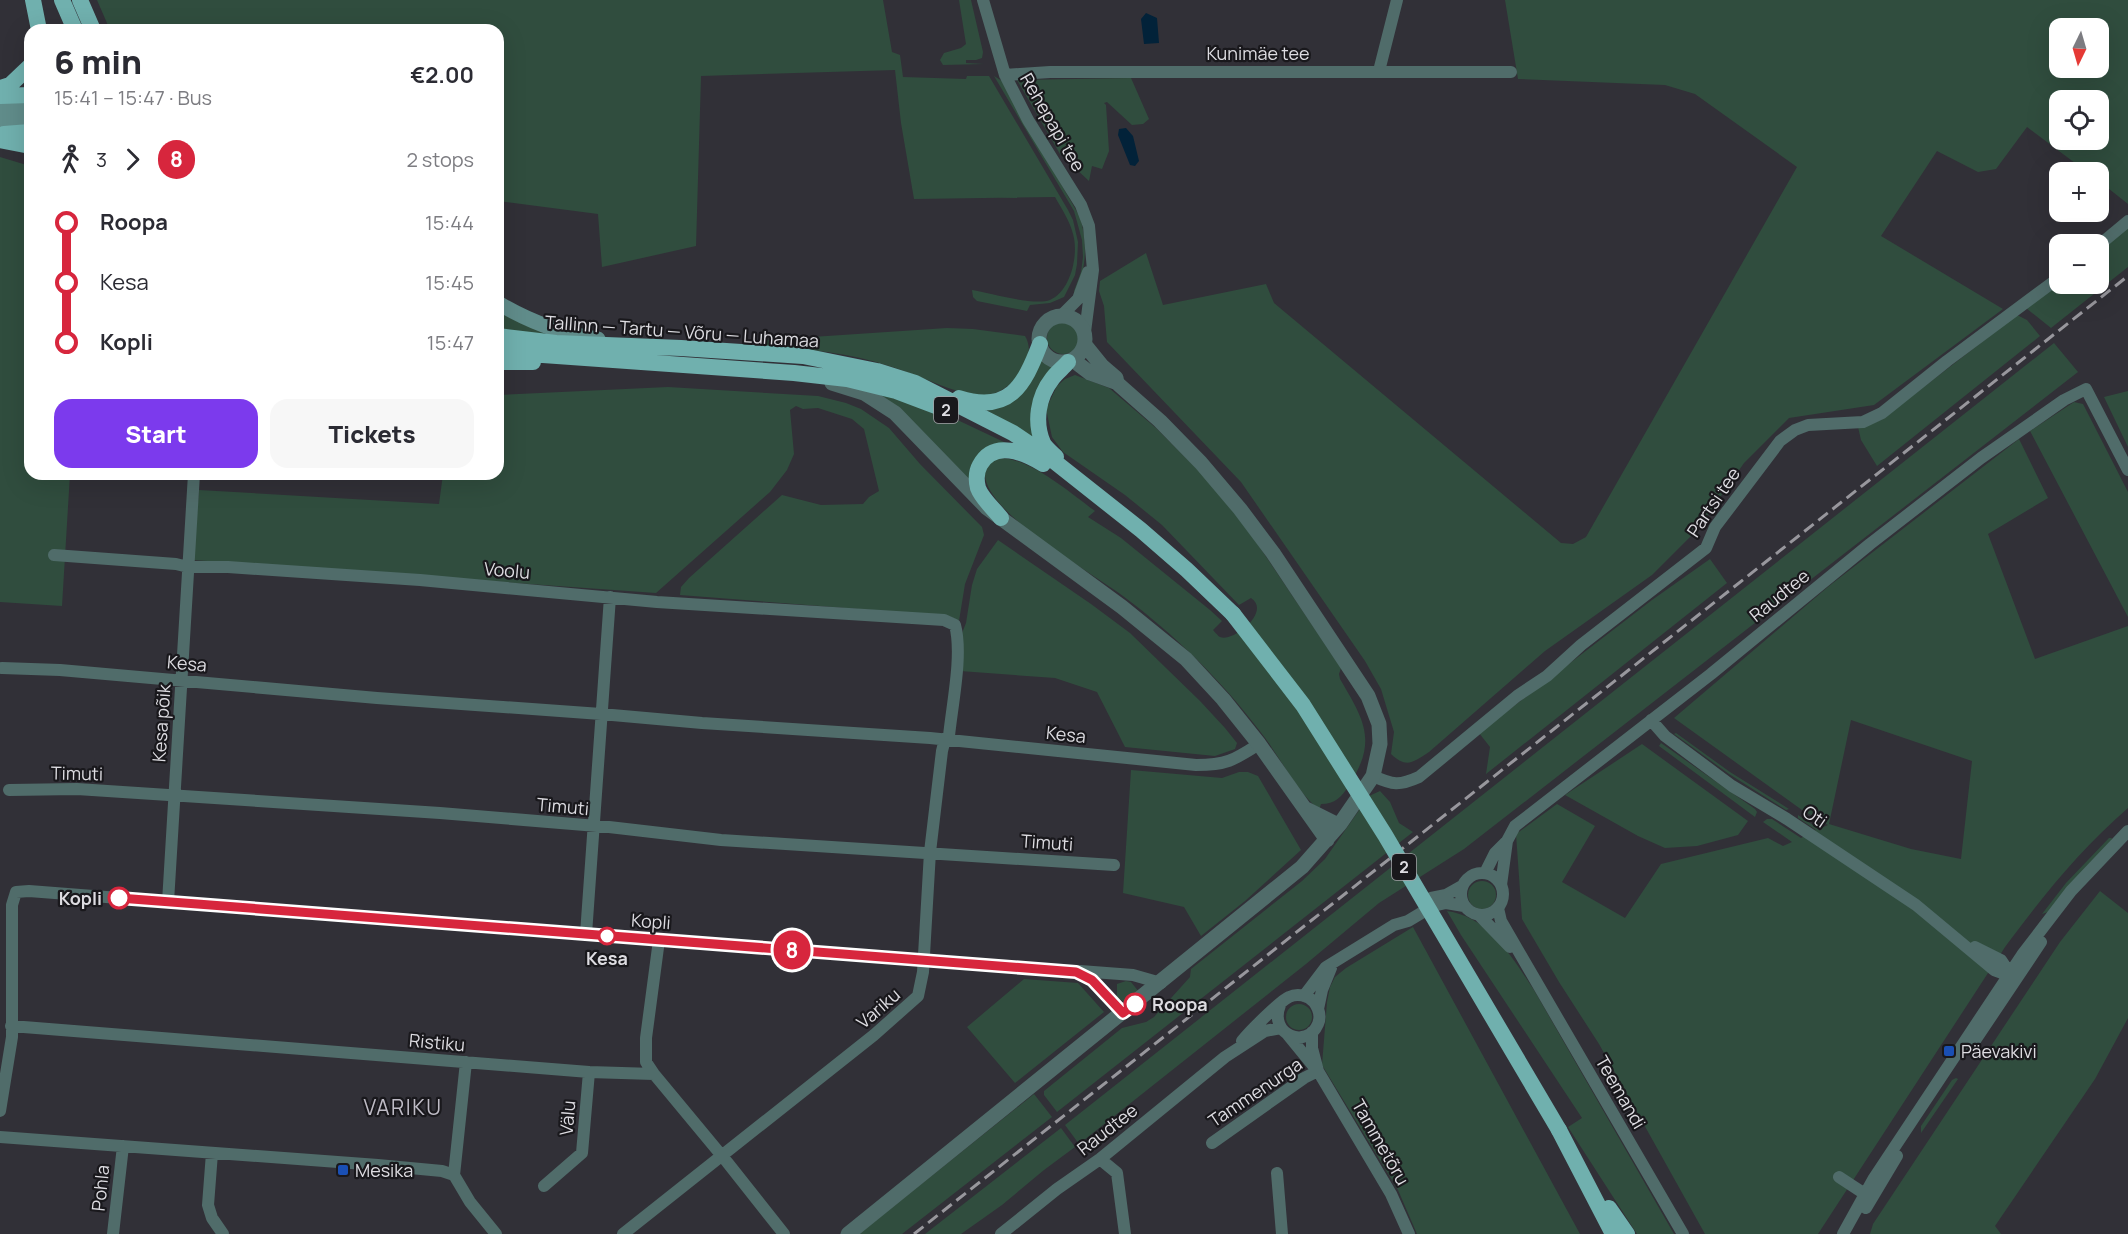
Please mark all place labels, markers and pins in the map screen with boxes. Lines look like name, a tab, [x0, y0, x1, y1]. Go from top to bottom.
place label: Kopli	[59, 886, 102, 910]
marker: Kopli	[108, 887, 130, 909]
marker: Kesa	[598, 927, 616, 945]
place label: Kesa	[586, 946, 628, 970]
place label: Roopa	[1152, 992, 1208, 1016]
marker: Roopa	[1124, 993, 1146, 1015]
place label: Päevakivi	[1961, 1039, 2037, 1063]
marker: Päevakivi	[1942, 1044, 1956, 1058]
place label: Mesika	[355, 1158, 413, 1182]
marker: Mesika	[336, 1163, 350, 1177]

